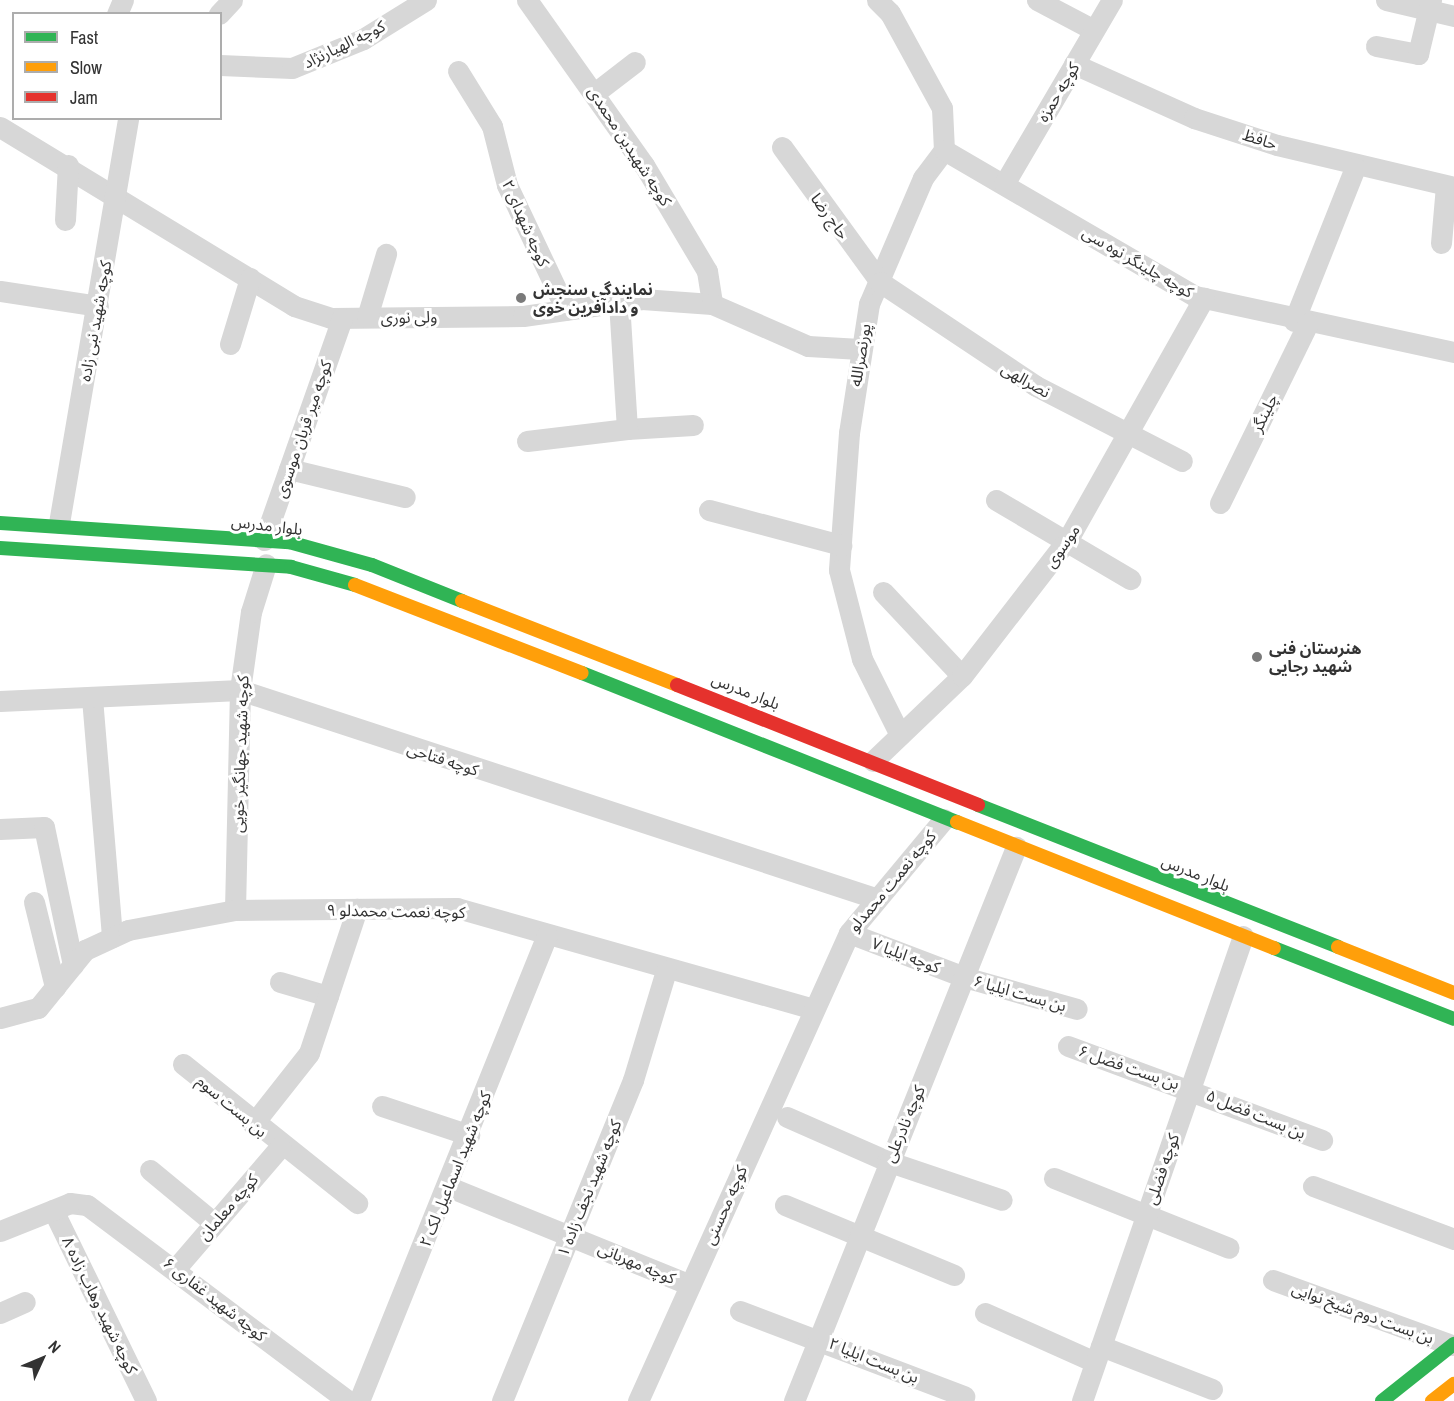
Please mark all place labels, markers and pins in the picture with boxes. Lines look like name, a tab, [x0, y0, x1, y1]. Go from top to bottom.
place label: نمایندگی سنجش و دادآفرین خوی	[533, 279, 653, 317]
marker: نمایندگی سنجش و دادآفرین خوی	[514, 291, 528, 305]
place label: هنرستان فنی شهید رجایی	[1269, 638, 1361, 676]
marker: هنرستان فنی شهید رجایی	[1250, 650, 1264, 664]

